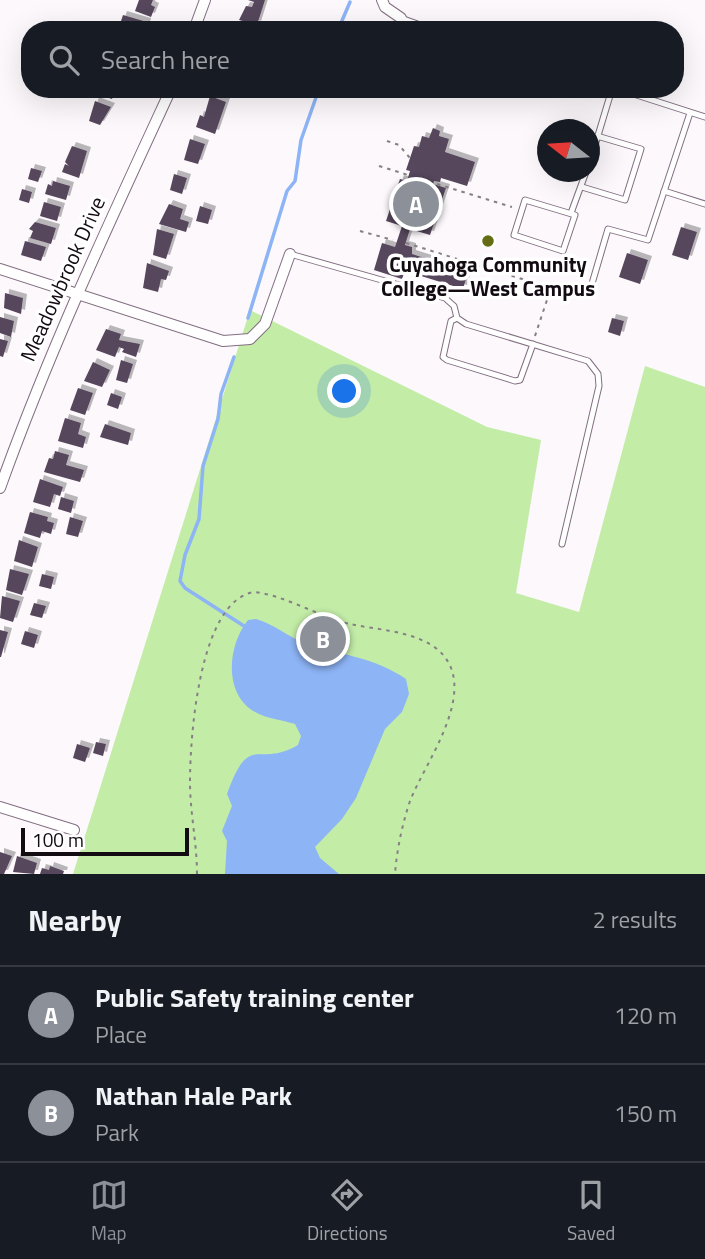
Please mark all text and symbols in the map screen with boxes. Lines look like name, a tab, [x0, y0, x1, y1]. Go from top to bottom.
search box	[21, 21, 684, 98]
text: Search here	[101, 40, 230, 79]
icon: search	[45, 41, 83, 79]
north arrow	[537, 119, 600, 182]
pin: A	[393, 178, 439, 230]
street label: Meadowbrook Drive	[11, 191, 113, 366]
marker: Cuyahoga Community College—West Campus	[480, 233, 496, 249]
place label: Cuyahoga Community College—West Campus	[381, 248, 595, 304]
your location	[327, 374, 361, 408]
pin: B	[300, 613, 346, 665]
scale bar	[21, 825, 189, 857]
text: 100 m	[32, 825, 84, 854]
text: Nearby	[28, 897, 121, 943]
text: 2 results	[593, 902, 677, 937]
text: Public Safety training center	[95, 978, 414, 1017]
text: A	[44, 998, 58, 1033]
text: 120 m	[614, 998, 677, 1033]
text: Place	[95, 1017, 147, 1052]
text: Nathan Hale Park	[95, 1076, 292, 1115]
text: B	[44, 1096, 58, 1131]
text: 150 m	[614, 1096, 677, 1131]
text: Park	[95, 1115, 139, 1150]
tab: Map	[90, 1176, 128, 1247]
tab: Directions	[307, 1176, 388, 1247]
tab: Saved	[567, 1176, 615, 1247]

